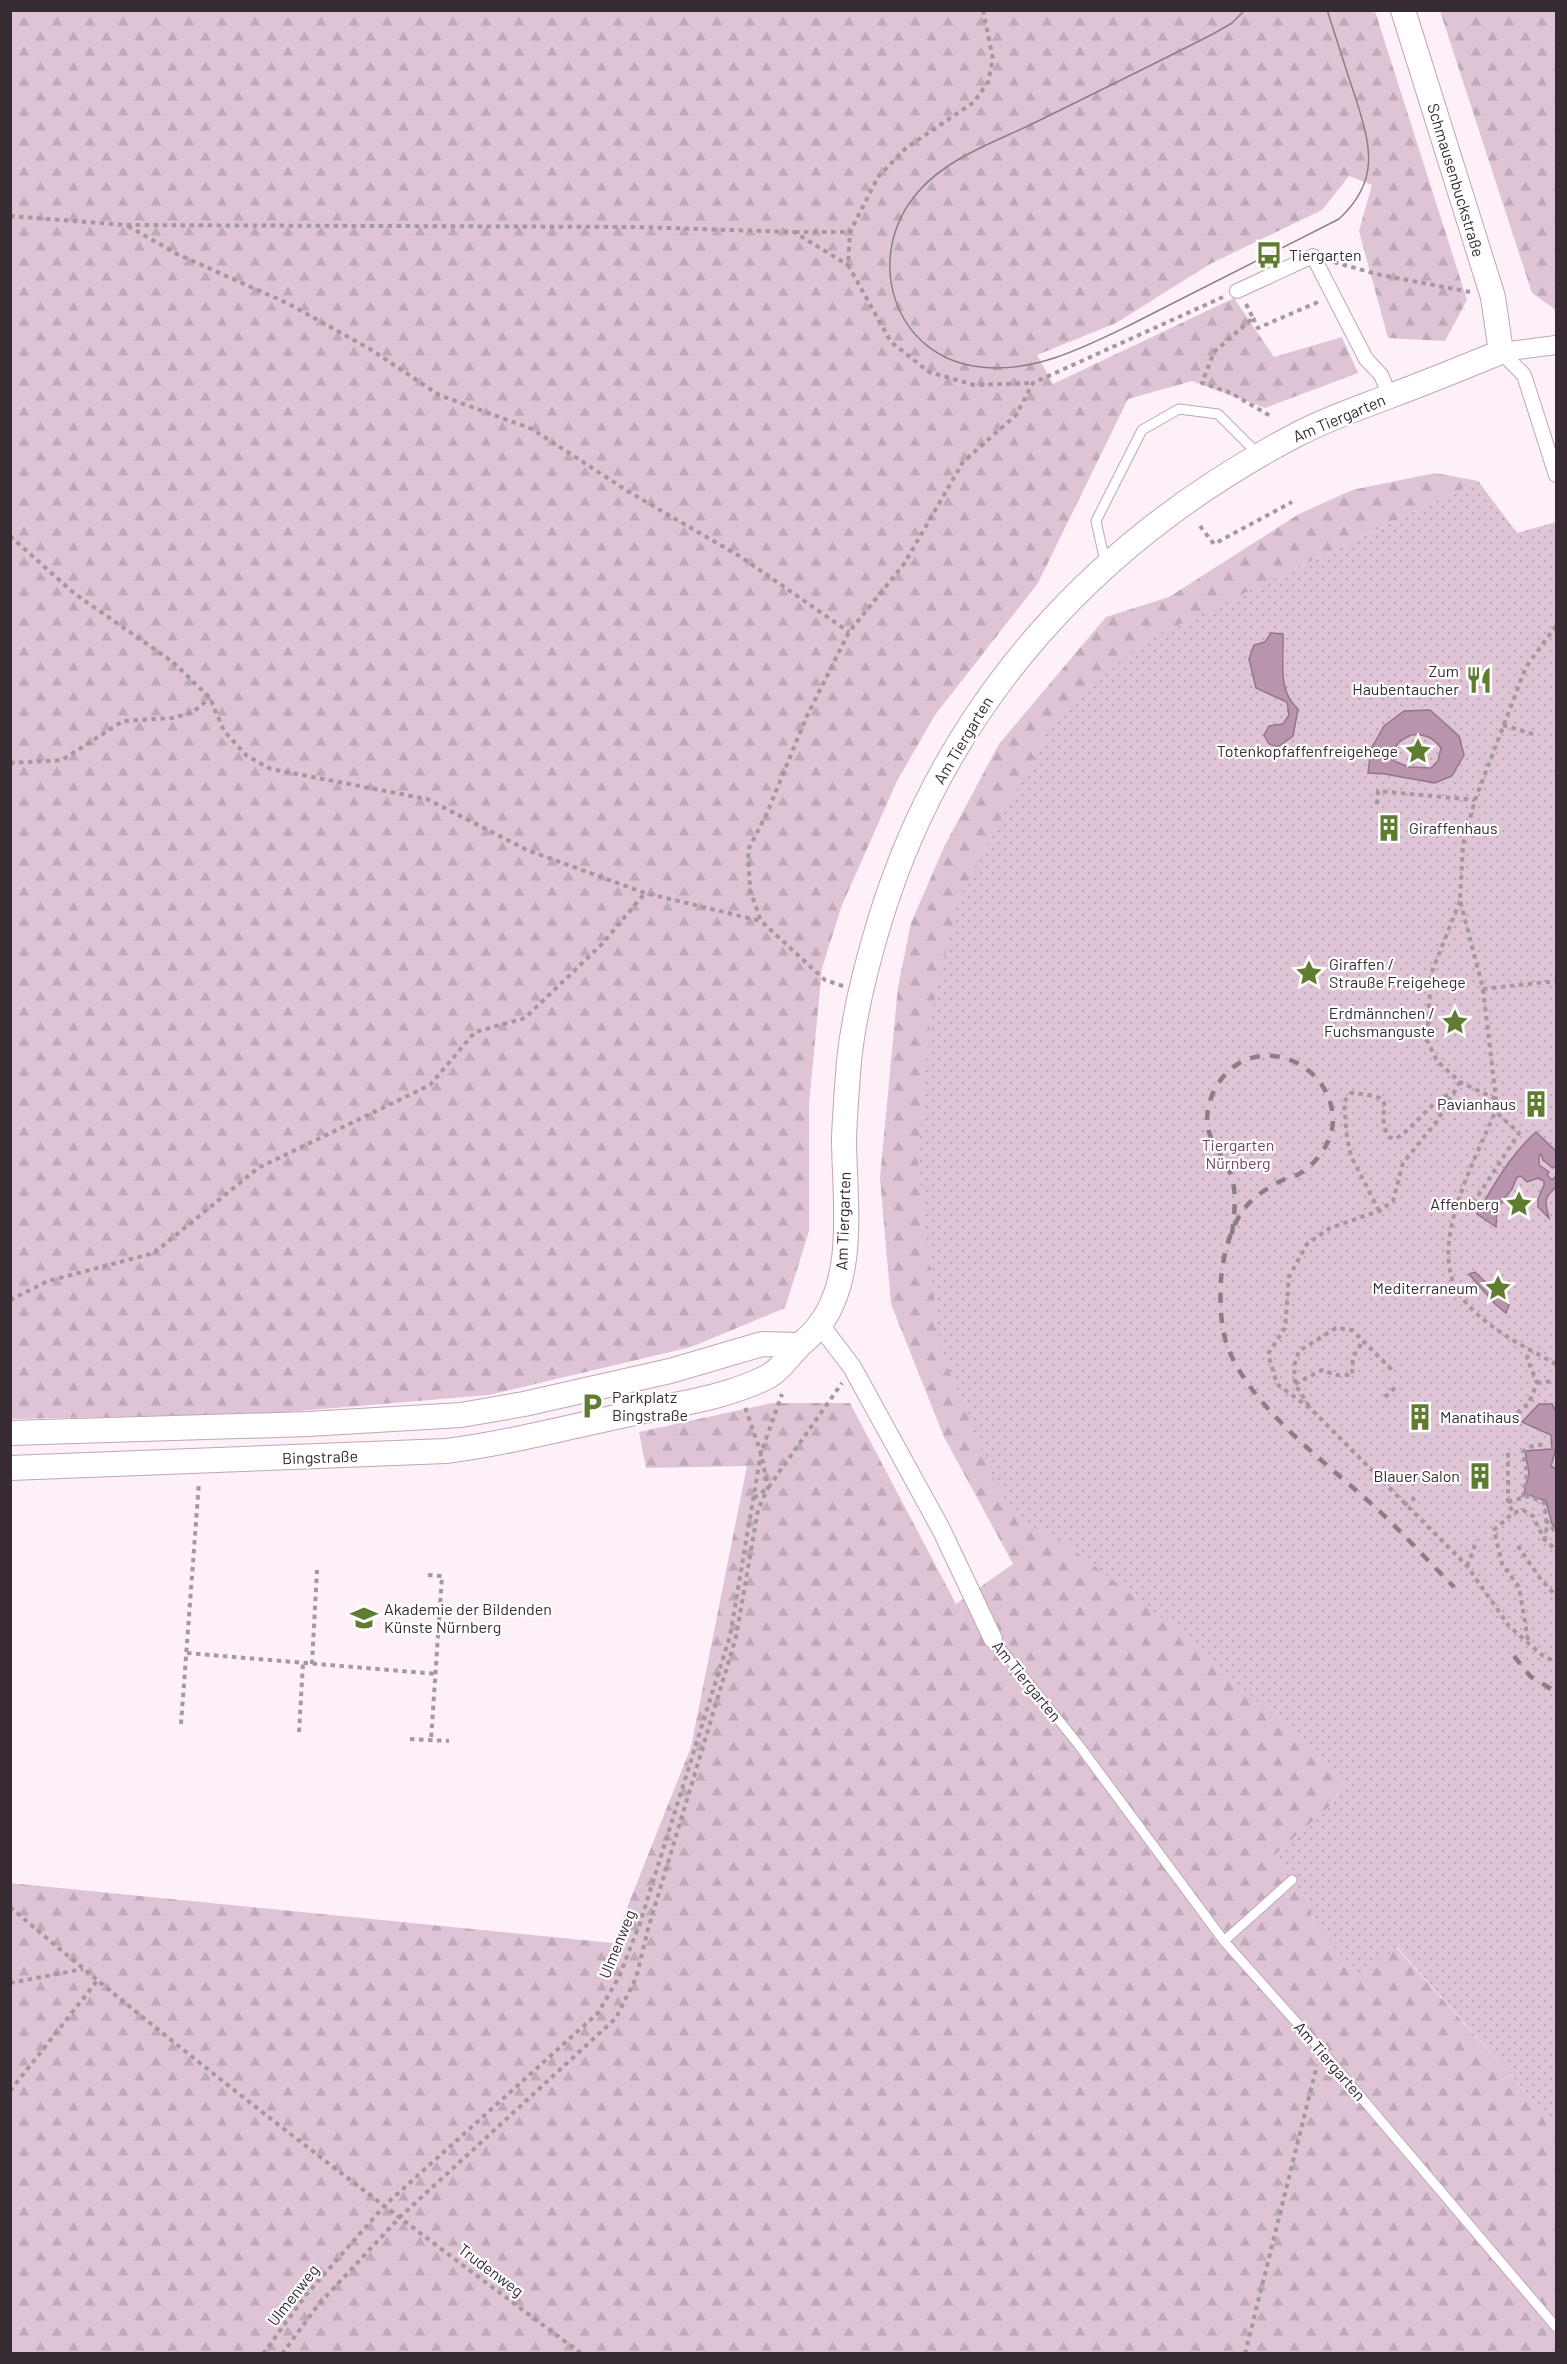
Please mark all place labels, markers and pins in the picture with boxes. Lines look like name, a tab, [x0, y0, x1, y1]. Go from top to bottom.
bus stop icon: Tiergarten	[1254, 240, 1284, 270]
place label: Tiergarten	[1289, 245, 1362, 264]
place label: Zum Haubentaucher	[1352, 661, 1459, 698]
restaurant icon: Zum Haubentaucher	[1464, 665, 1494, 695]
place icon: Totenkopfaffenfreigehege	[1403, 736, 1433, 766]
place label: Totenkopfaffenfreigehege	[1217, 741, 1398, 760]
building icon: Giraffenhaus	[1374, 813, 1404, 843]
place label: Giraffenhaus	[1409, 818, 1498, 837]
place label: Giraffen / Strauße Freigehege	[1329, 954, 1466, 991]
place icon: Giraffen / Strauße Freigehege	[1294, 958, 1324, 988]
place label: Erdmännchen / Fuchsmanguste	[1324, 1003, 1435, 1040]
place icon: Erdmännchen / Fuchsmanguste	[1440, 1007, 1470, 1037]
building icon: Pavianhaus	[1521, 1089, 1551, 1119]
place label: Pavianhaus	[1437, 1094, 1516, 1113]
place icon: Affenberg	[1504, 1189, 1534, 1219]
place label: Affenberg	[1430, 1194, 1499, 1213]
place icon: Mediterraneum	[1483, 1273, 1513, 1303]
place label: Mediterraneum	[1372, 1278, 1478, 1297]
place label: Parkplatz Bingstraße	[612, 1387, 688, 1424]
parking icon: Parkplatz Bingstraße	[577, 1391, 607, 1421]
building icon: Manatihaus	[1405, 1402, 1435, 1432]
place label: Manatihaus	[1440, 1407, 1519, 1426]
building icon: Blauer Salon	[1465, 1461, 1495, 1491]
place label: Blauer Salon	[1373, 1466, 1460, 1485]
place label: Akademie der Bildenden Künste Nürnberg	[384, 1599, 552, 1636]
school or university icon: Akademie der Bildenden Künste Nürnberg	[349, 1603, 379, 1633]

